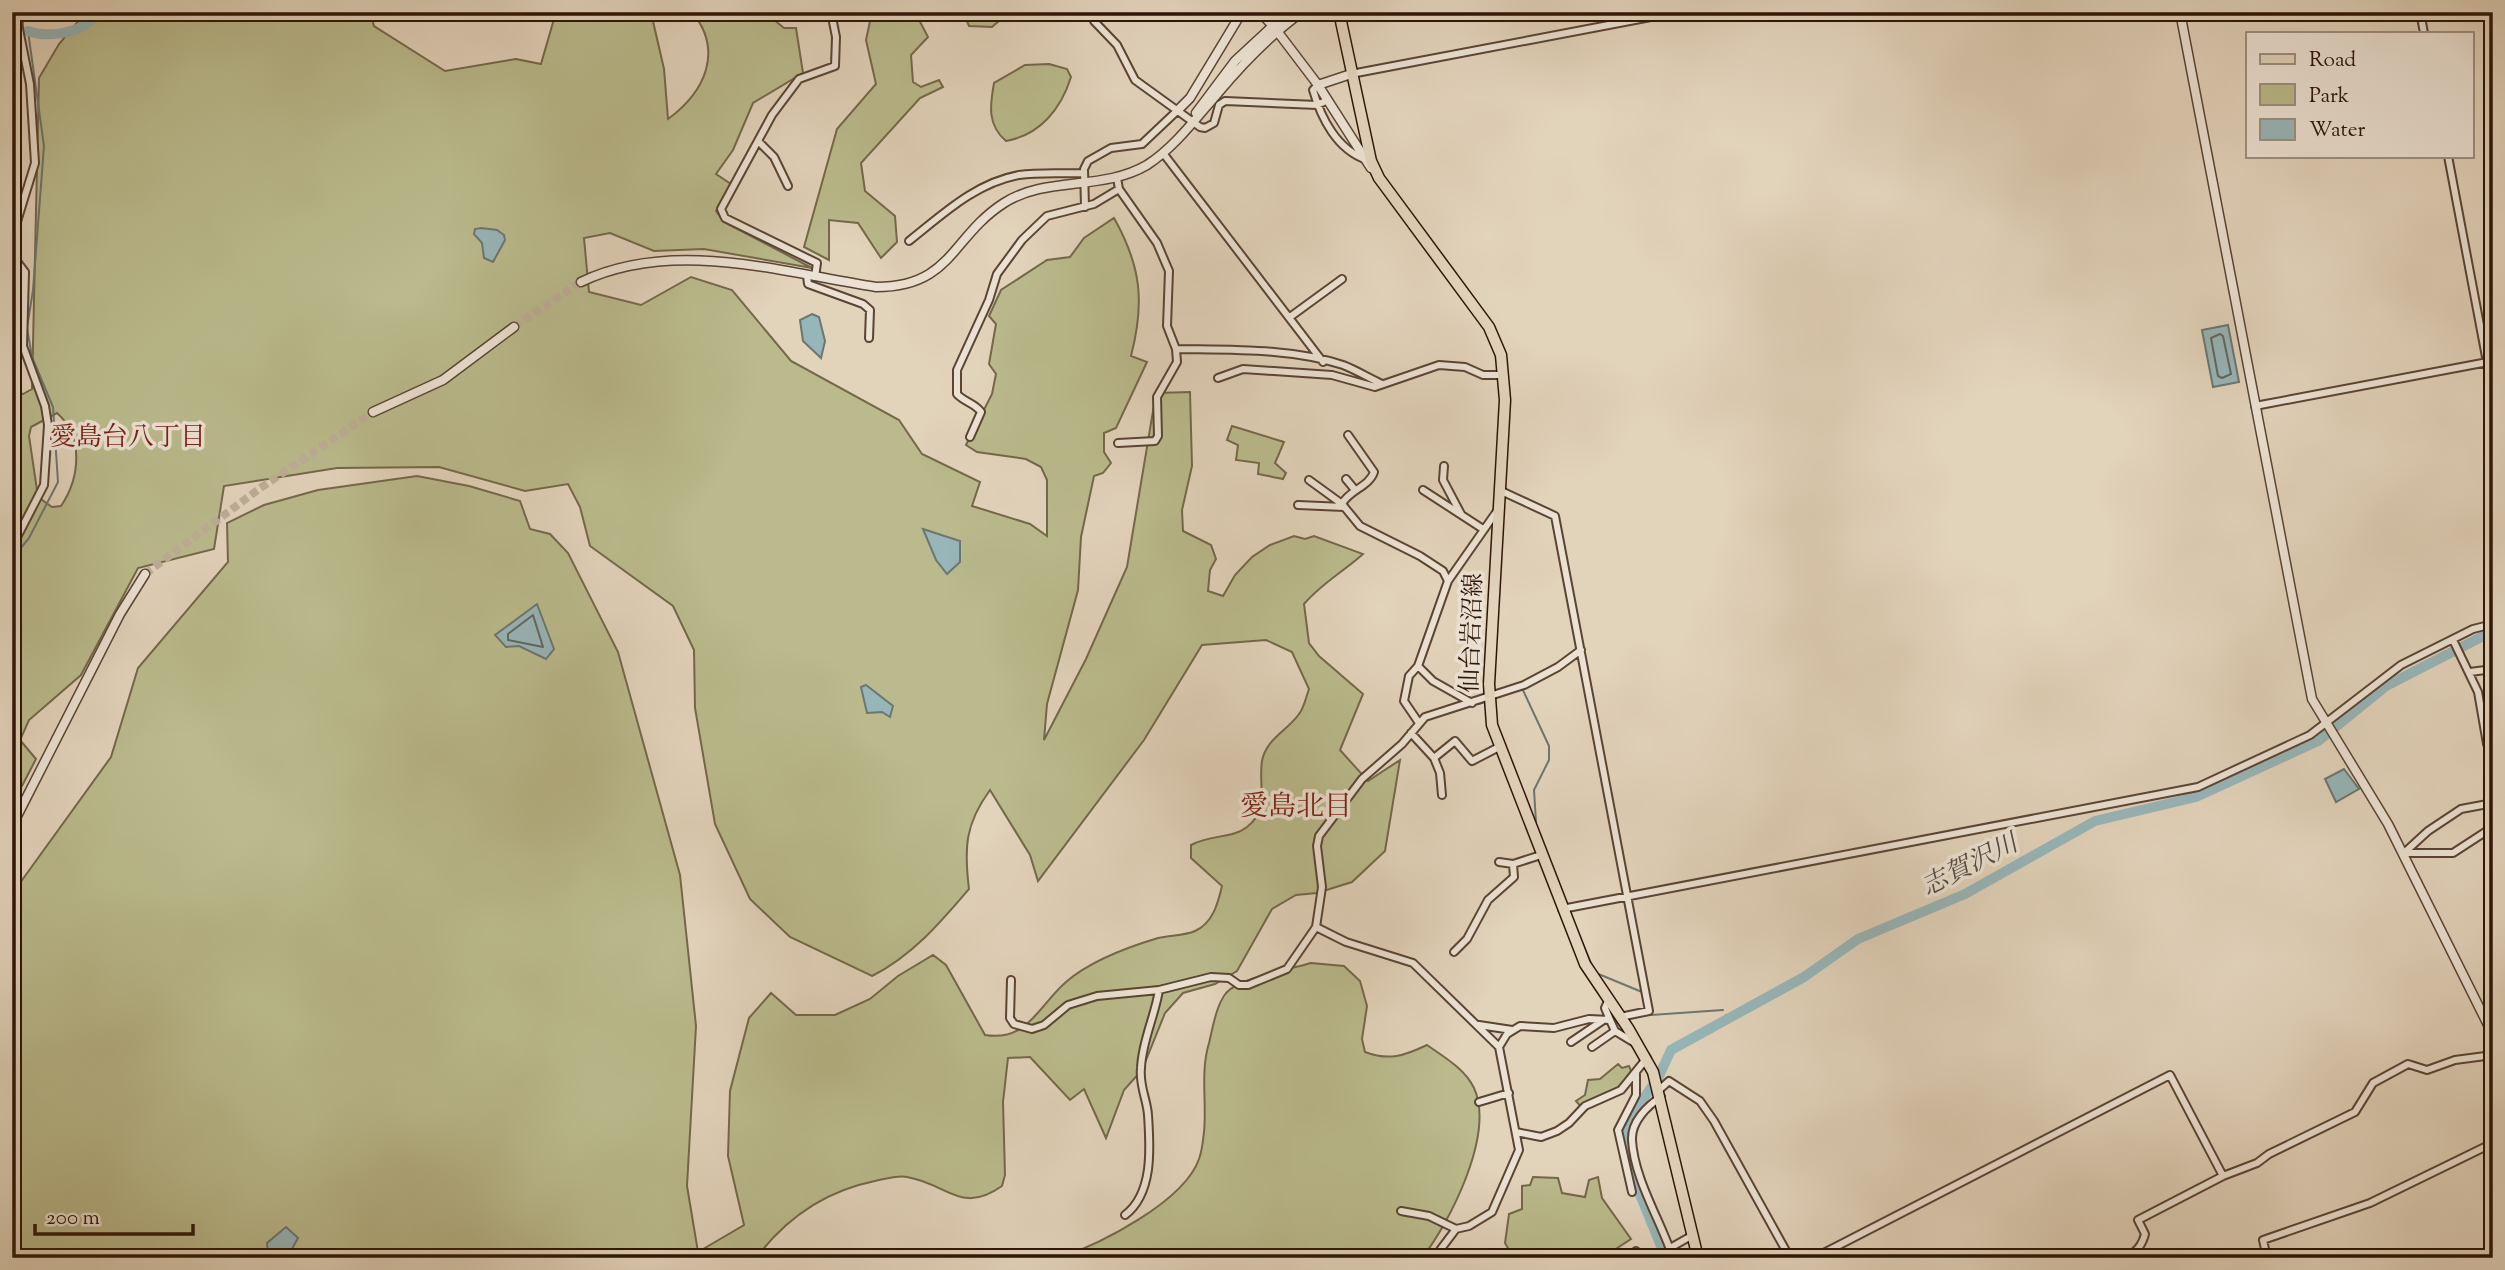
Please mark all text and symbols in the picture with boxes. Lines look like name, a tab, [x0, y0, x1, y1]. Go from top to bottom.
legend	[2246, 32, 2474, 158]
text: Road	[2309, 46, 2356, 76]
text: Park	[2309, 82, 2350, 112]
text: Water	[2309, 116, 2366, 146]
district label: 愛島台八丁目	[50, 420, 206, 457]
street label: 仙台岩沼線	[1454, 573, 1492, 694]
district label: 愛島北目	[1240, 788, 1352, 828]
water label: 志賀沢川	[1915, 825, 2028, 906]
scale bar	[35, 1193, 192, 1237]
text: 200 m	[46, 1204, 100, 1234]

